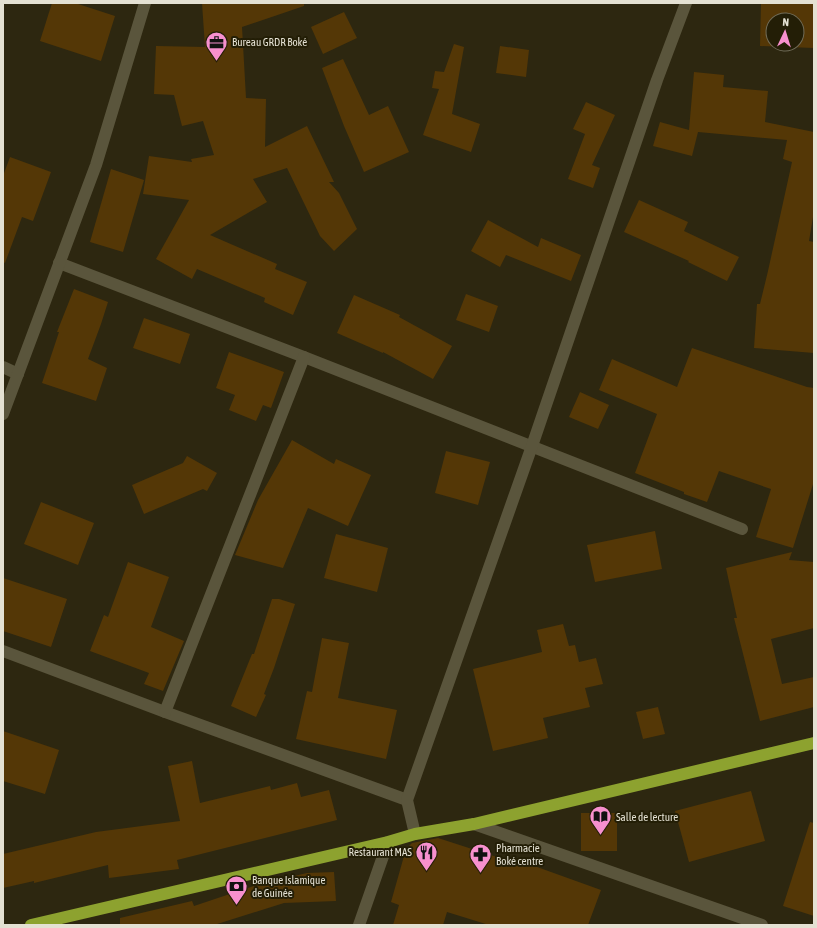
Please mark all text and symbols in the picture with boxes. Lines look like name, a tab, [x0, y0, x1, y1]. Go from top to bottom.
north arrow	[765, 12, 805, 52]
text: N	[782, 16, 789, 28]
office icon: Bureau GRDR Boké	[203, 29, 229, 62]
place label: Bureau GRDR Boké	[232, 36, 307, 48]
library icon: Salle de lecture	[588, 804, 614, 837]
place label: Salle de lecture	[616, 811, 678, 823]
restaurant icon: Restaurant MAS	[414, 839, 440, 872]
pharmacy icon: Pharmacie Boké centre	[467, 841, 493, 874]
place label: Pharmacie Boké centre	[496, 842, 543, 867]
place label: Restaurant MAS	[348, 846, 412, 858]
bank icon: Banque Islamique de Guinée	[224, 873, 250, 906]
place label: Banque Islamique de Guinée	[252, 874, 325, 899]

